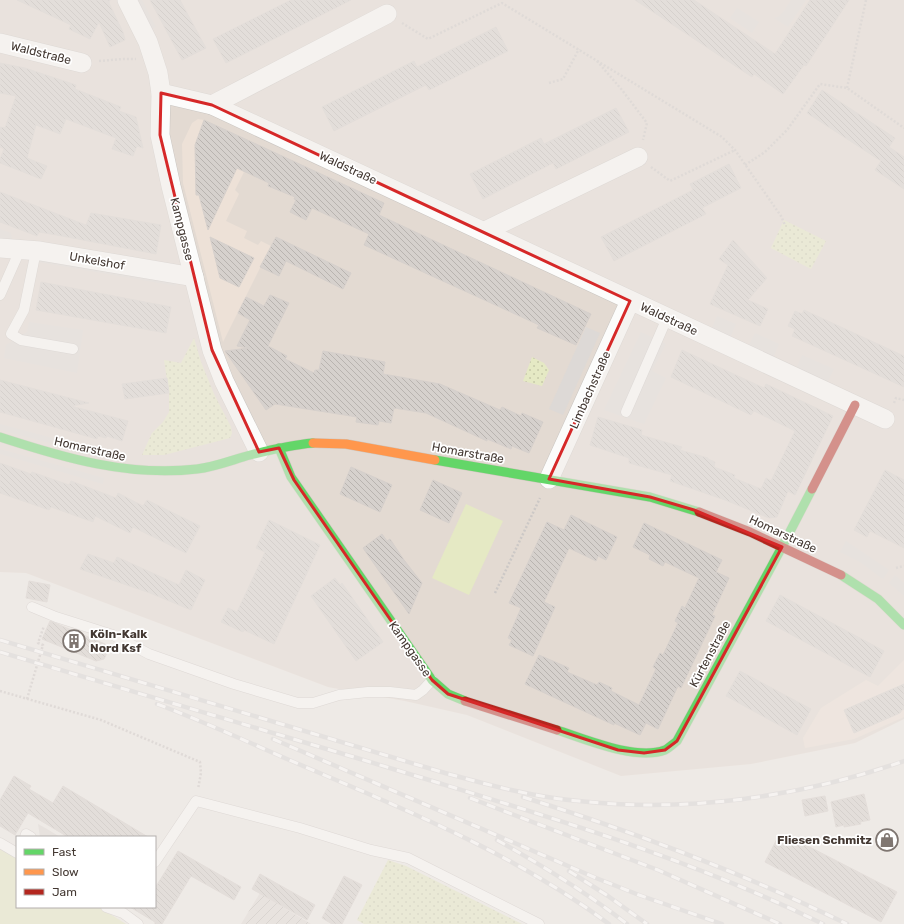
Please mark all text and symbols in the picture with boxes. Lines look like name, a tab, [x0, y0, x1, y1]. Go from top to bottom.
street label: Waldstraße	[9, 39, 73, 67]
street label: Waldstraße	[317, 149, 379, 187]
street label: Kampgasse	[167, 196, 197, 262]
street label: Unkelshof	[68, 249, 126, 273]
street label: Waldstraße	[638, 300, 700, 338]
street label: Limbachstraße	[567, 349, 614, 431]
street label: Homarstraße	[53, 434, 127, 464]
street label: Homarstraße	[431, 440, 505, 466]
street label: Homarstraße	[747, 512, 819, 556]
street label: Kürtenstraße	[687, 618, 733, 690]
street label: Kampgasse	[386, 619, 434, 680]
place label: Köln-Kalk Nord Ksf	[90, 627, 147, 655]
building icon: Köln-Kalk Nord Ksf	[61, 628, 87, 654]
shop icon: Fliesen Schmitz	[874, 827, 900, 853]
place label: Fliesen Schmitz	[777, 833, 872, 847]
legend	[16, 836, 156, 908]
text: Fast	[52, 845, 76, 859]
text: Slow	[52, 865, 79, 879]
text: Jam	[52, 885, 77, 899]

